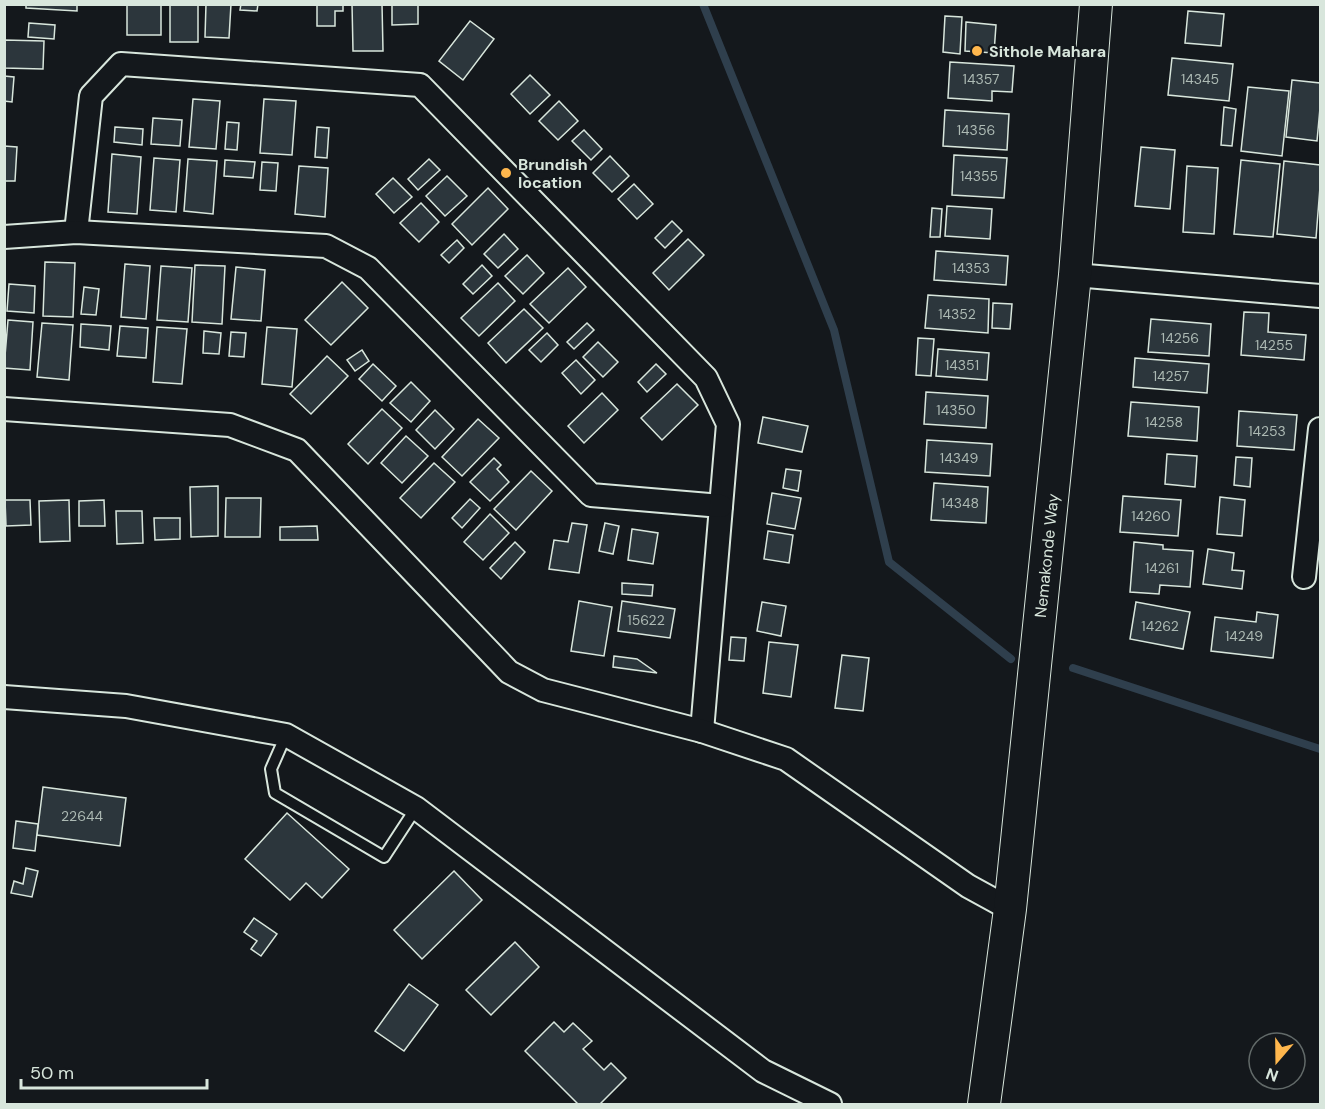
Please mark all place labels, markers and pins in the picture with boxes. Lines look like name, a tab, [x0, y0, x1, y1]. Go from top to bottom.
place label: Sithole Mahara	[989, 41, 1106, 62]
marker: Sithole Mahara	[970, 44, 984, 58]
place label: Brundish location	[518, 154, 588, 193]
marker: Brundish location	[499, 166, 513, 180]

